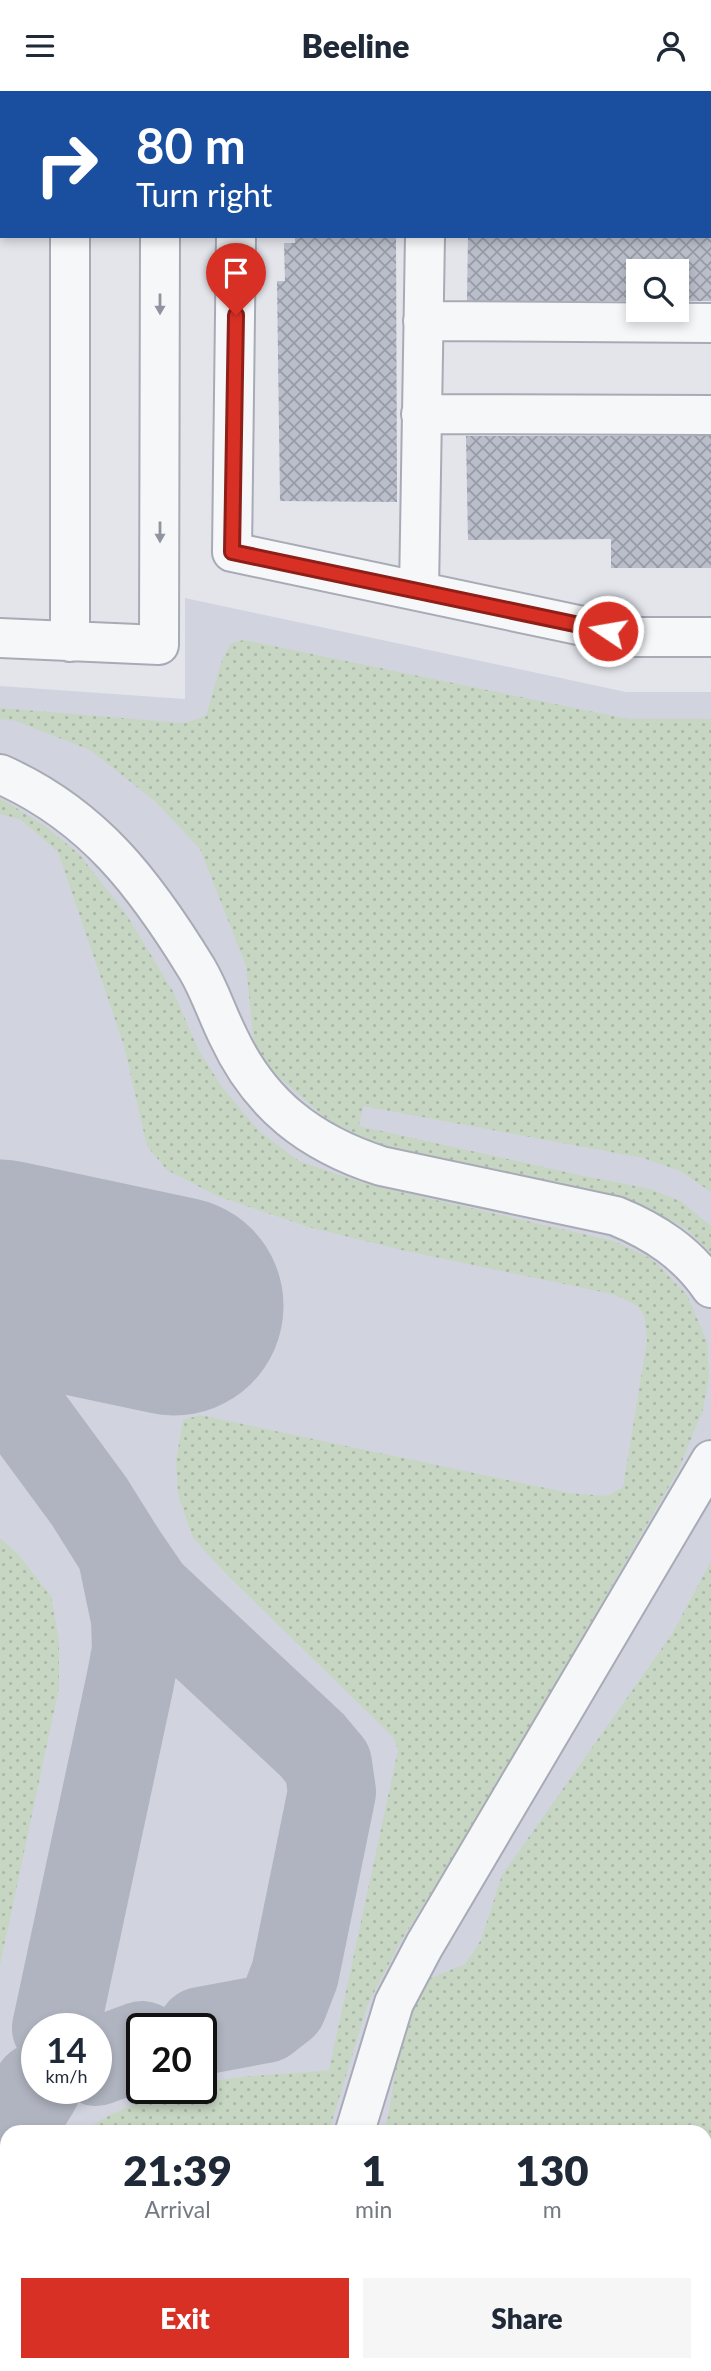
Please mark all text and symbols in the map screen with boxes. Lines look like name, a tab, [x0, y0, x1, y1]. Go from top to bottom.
text: Beeline	[301, 26, 410, 65]
icon: menu	[21, 27, 59, 65]
icon: person	[652, 27, 690, 65]
text: 80 m	[136, 116, 246, 174]
icon: right	[21, 119, 112, 210]
text: Turn right	[136, 175, 272, 214]
pin	[206, 243, 266, 315]
icon: arrive	[217, 254, 255, 292]
map controls	[626, 259, 689, 322]
button: search	[626, 259, 689, 322]
one-way arrow	[154, 294, 166, 316]
one-way arrow	[154, 521, 166, 543]
position arrow	[571, 594, 645, 668]
speed limit sign: 20	[126, 2013, 217, 2104]
text: 14	[46, 2028, 87, 2070]
text: km/h	[45, 2065, 88, 2087]
text: 21:39	[123, 2145, 232, 2195]
text: 1	[362, 2145, 386, 2195]
text: 130	[516, 2145, 589, 2195]
text: Arrival	[144, 2195, 211, 2223]
text: min	[355, 2195, 392, 2223]
text: m	[543, 2195, 562, 2223]
button: Exit	[21, 2278, 349, 2358]
button: Share	[363, 2278, 691, 2358]

